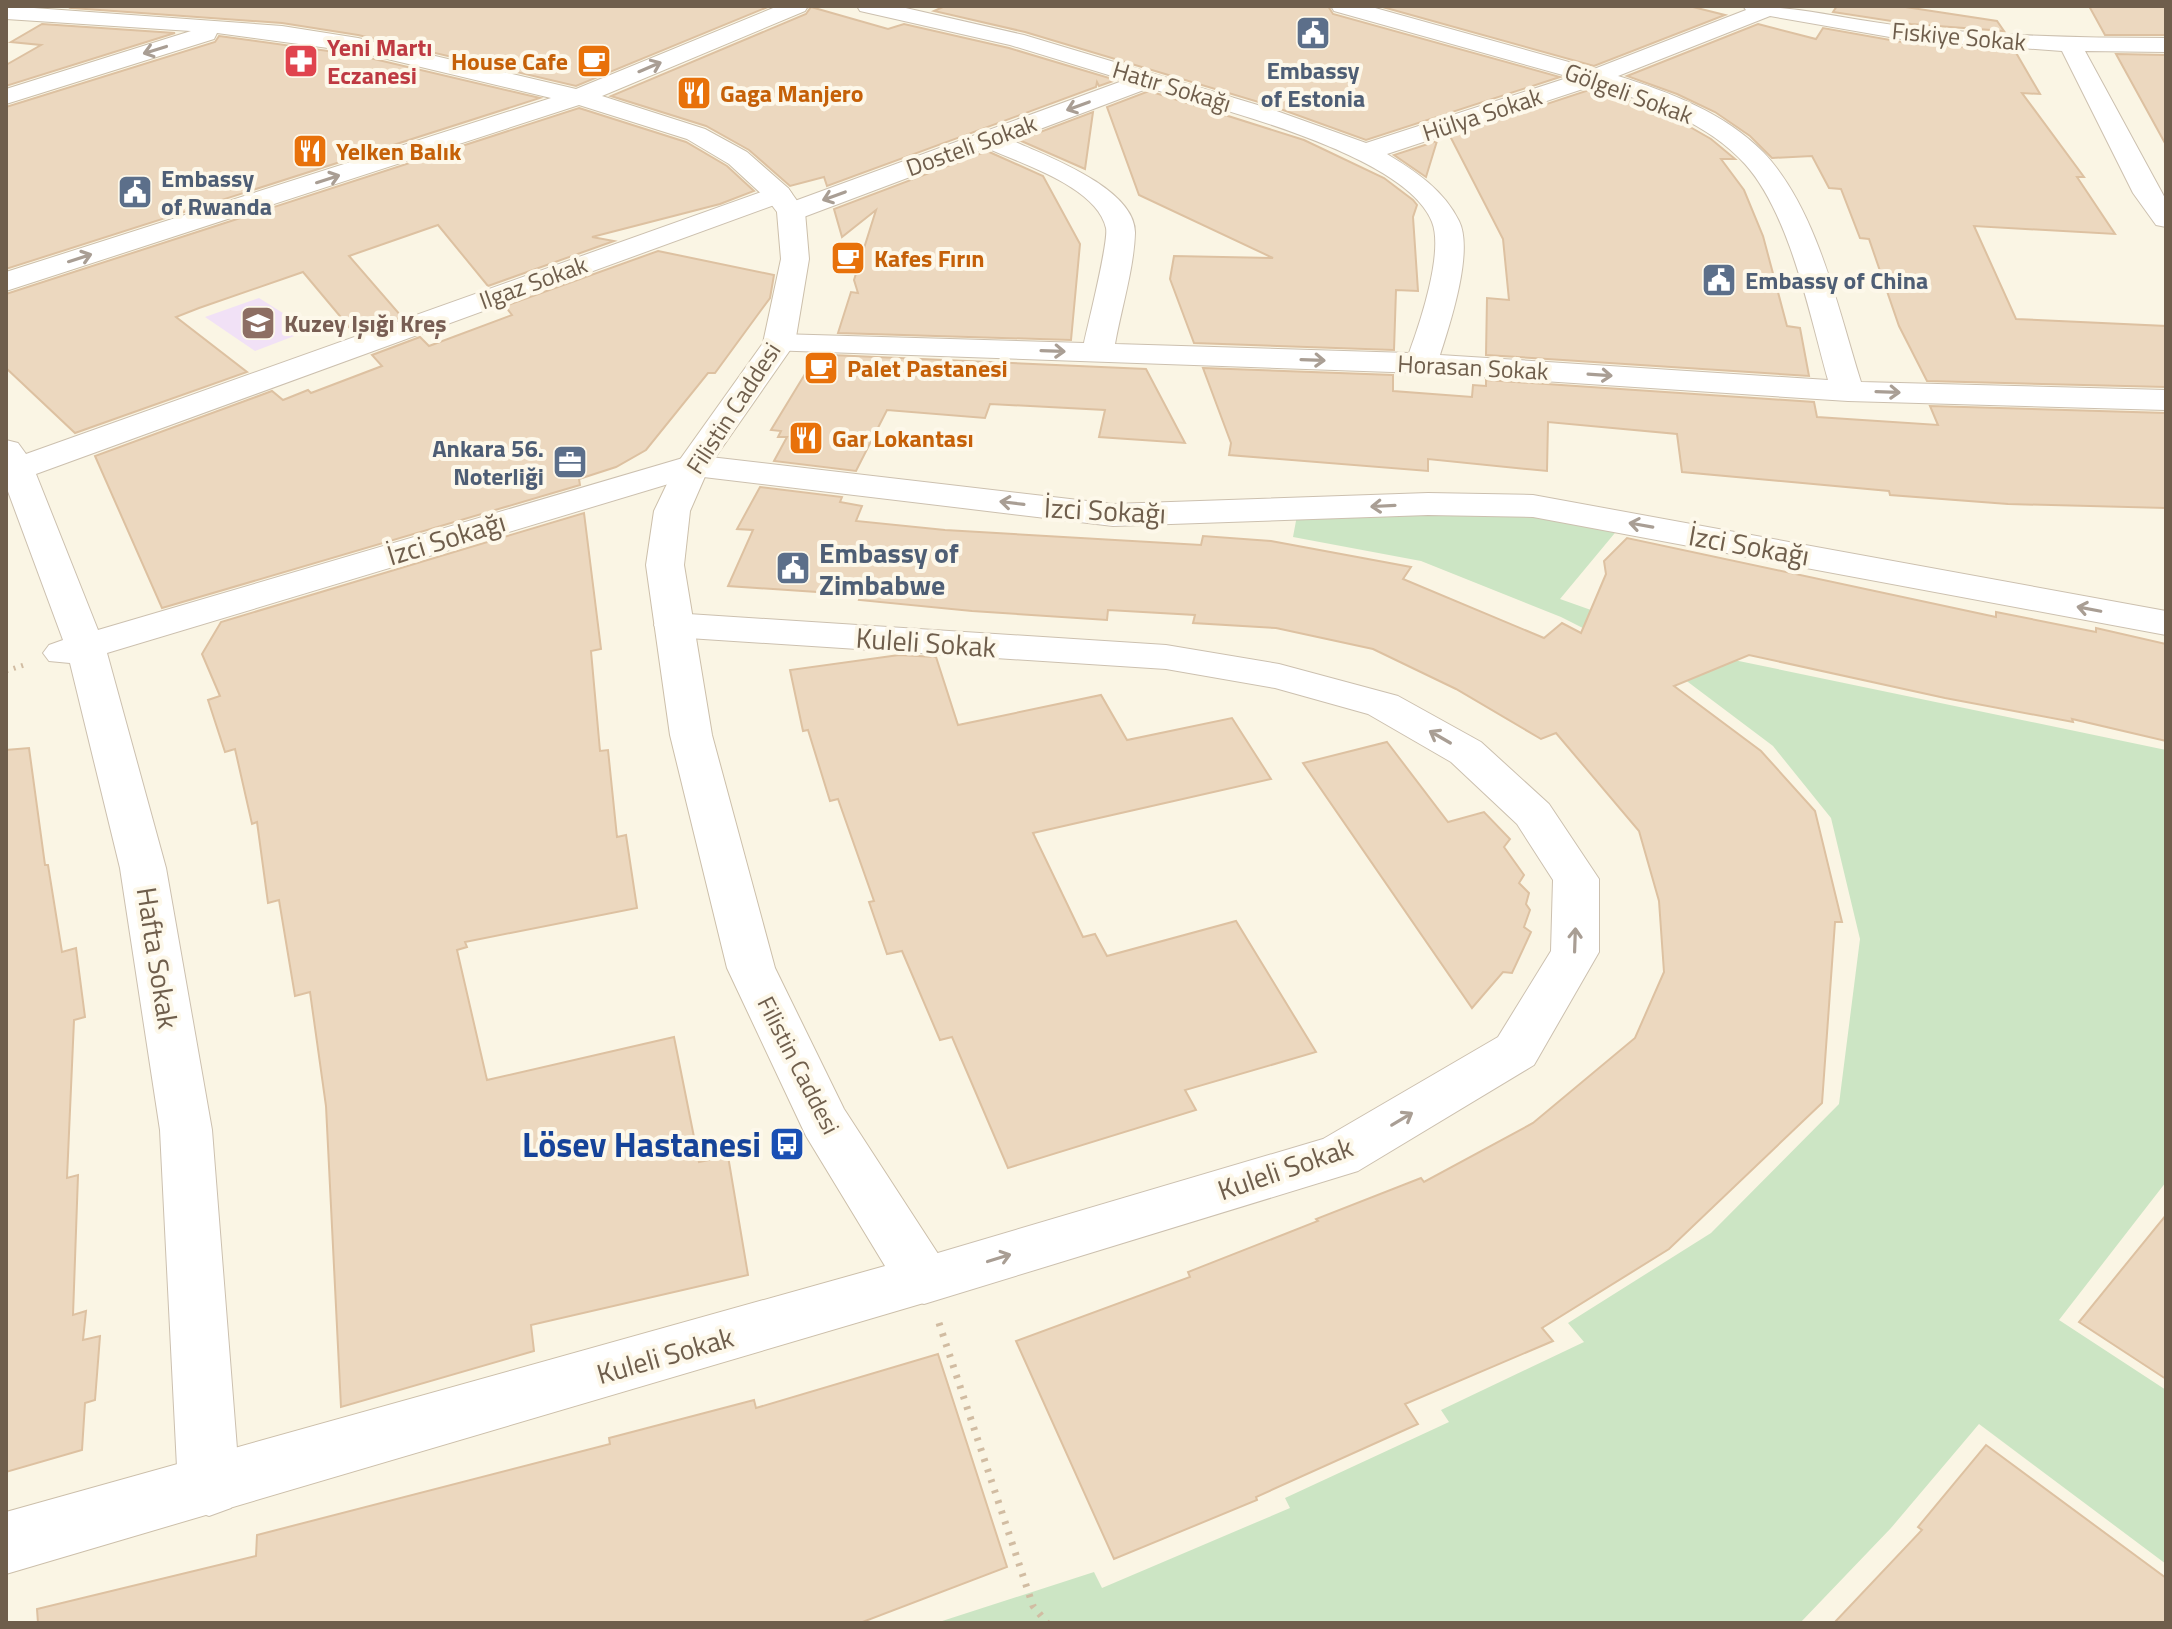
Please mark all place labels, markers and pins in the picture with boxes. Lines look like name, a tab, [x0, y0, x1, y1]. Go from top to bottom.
public building icon: Embassy of Estonia	[1294, 14, 1332, 52]
place label: Yeni Martı Eczanesi	[327, 29, 432, 93]
pharmacy icon: Yeni Martı Eczanesi	[282, 42, 320, 80]
cafe icon: House Cafe	[575, 42, 613, 80]
place label: House Cafe	[451, 43, 568, 79]
place label: Embassy of Estonia	[1261, 52, 1365, 116]
restaurant icon: Gaga Manjero	[675, 74, 713, 112]
place label: Gaga Manjero	[720, 75, 864, 111]
restaurant icon: Yelken Balık	[291, 132, 329, 170]
place label: Yelken Balık	[336, 133, 462, 169]
place label: Embassy of Rwanda	[161, 160, 272, 224]
public building icon: Embassy of Rwanda	[116, 173, 154, 211]
cafe icon: Kafes Fırın	[829, 239, 867, 277]
place label: Kafes Fırın	[874, 240, 985, 276]
public building icon: Embassy of China	[1700, 261, 1738, 299]
place label: Embassy of China	[1745, 262, 1928, 298]
school or university icon: Kuzey Işığı Kreş	[239, 304, 277, 342]
place label: Kuzey Işığı Kreş	[284, 305, 447, 341]
cafe icon: Palet Pastanesi	[802, 349, 840, 387]
place label: Palet Pastanesi	[847, 350, 1008, 386]
restaurant icon: Gar Lokantası	[787, 419, 825, 457]
place label: Gar Lokantası	[832, 420, 974, 456]
place label: Ankara 56. Noterliği	[432, 430, 544, 494]
office icon: Ankara 56. Noterliği	[551, 443, 589, 481]
place label: Embassy of Zimbabwe	[819, 531, 959, 606]
public building icon: Embassy of Zimbabwe	[774, 549, 812, 587]
place label: Lösev Hastanesi	[522, 1118, 761, 1170]
bus stop icon: Lösev Hastanesi	[768, 1125, 806, 1163]

